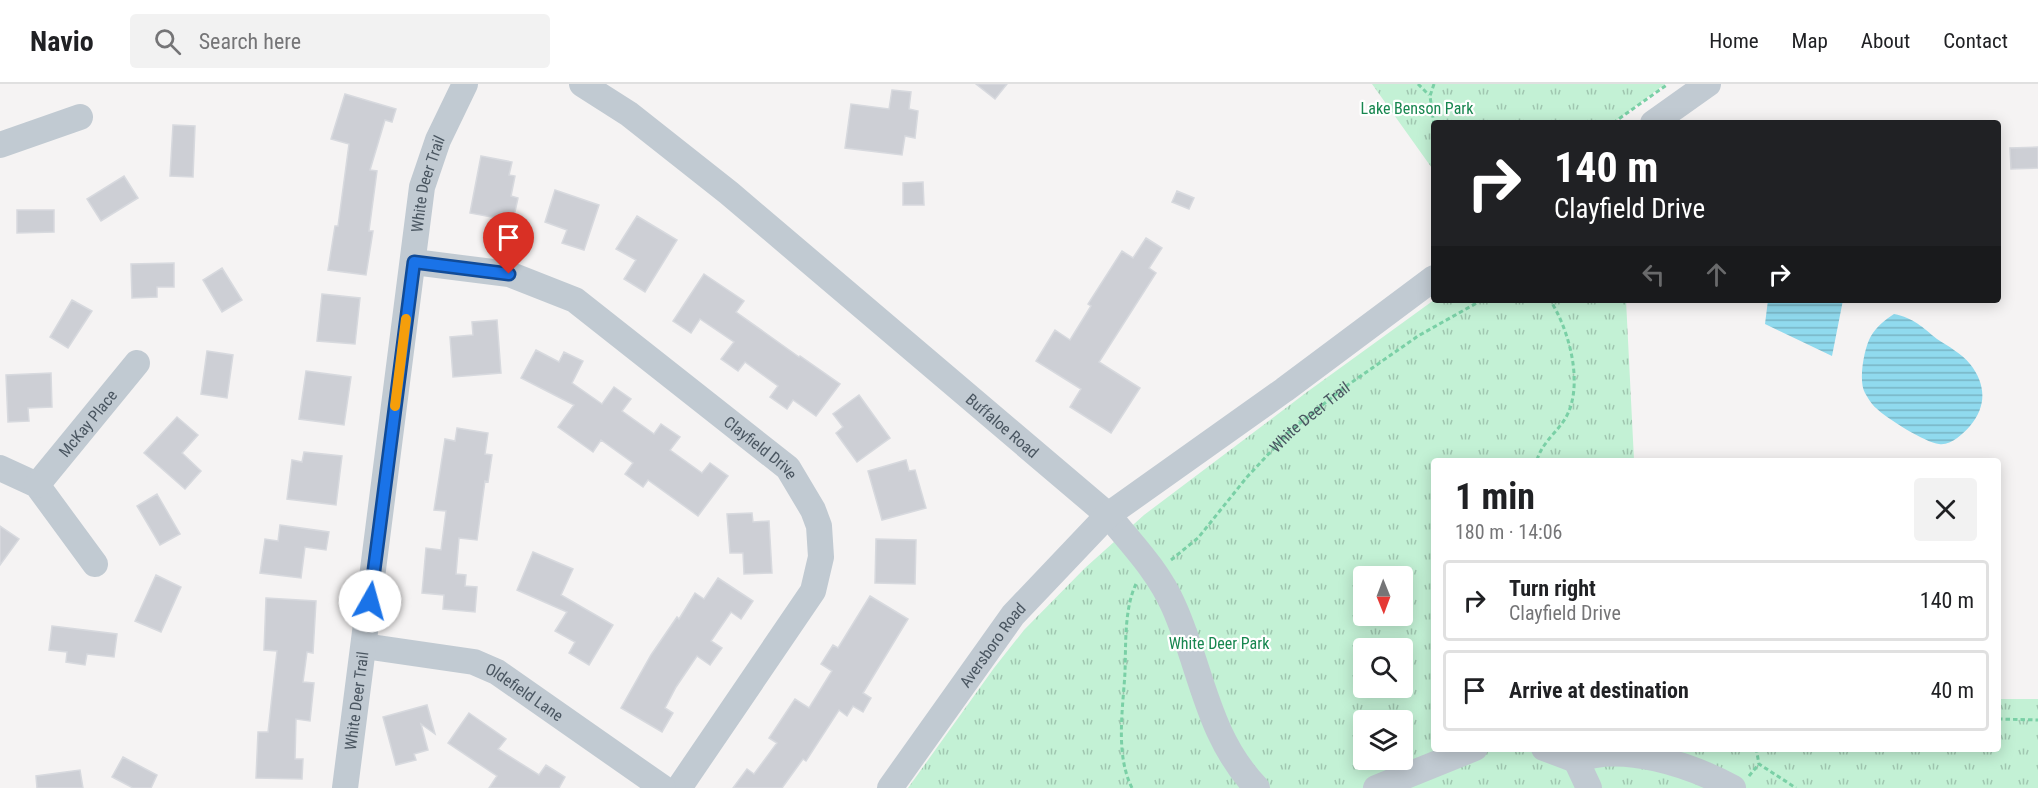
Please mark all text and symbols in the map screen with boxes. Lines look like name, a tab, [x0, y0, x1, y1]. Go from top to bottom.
search box	[130, 14, 550, 68]
text: Navio	[30, 25, 94, 58]
icon: search	[151, 25, 184, 58]
text: Search here	[199, 29, 301, 54]
text: Home	[1709, 29, 1759, 53]
text: Map	[1792, 29, 1828, 53]
text: About	[1861, 29, 1910, 53]
text: Contact	[1943, 29, 2008, 53]
park label: Lake Benson Park	[1361, 99, 1474, 118]
street label: White Deer Trail	[407, 132, 448, 233]
text: 140 m	[1554, 143, 1659, 192]
icon: right	[1455, 144, 1533, 222]
text: Clayfield Drive	[1554, 193, 1705, 225]
pin	[483, 212, 534, 274]
icon: arrive	[492, 221, 525, 254]
icon: left	[1637, 258, 1670, 291]
icon: ahead	[1700, 258, 1733, 291]
icon: right	[1763, 258, 1796, 291]
street label: White Deer Trail	[1266, 377, 1353, 456]
street label: McKay Place	[55, 386, 121, 461]
street label: Buffaloe Road	[962, 389, 1043, 461]
street label: Clayfield Drive	[720, 412, 802, 482]
text: 1 min	[1455, 476, 1535, 518]
button: close	[1914, 478, 1977, 541]
text: 180 m · 14:06	[1455, 520, 1562, 544]
north arrow	[1353, 566, 1413, 626]
map controls	[1353, 566, 1413, 770]
position arrow	[338, 569, 402, 633]
text: Turn right	[1509, 576, 1596, 601]
icon: right	[1458, 584, 1491, 617]
text: 140 m	[1920, 588, 1974, 613]
street label: Aversboro Road	[955, 599, 1029, 691]
text: Clayfield Drive	[1509, 601, 1621, 625]
park label: White Deer Park	[1169, 634, 1270, 653]
button: search	[1353, 638, 1413, 698]
street label: White Deer Trail	[340, 650, 372, 751]
street label: Oldefield Lane	[483, 659, 567, 725]
icon: arrive	[1458, 674, 1491, 707]
text: Arrive at destination	[1509, 678, 1689, 703]
text: 40 m	[1931, 678, 1974, 703]
button: layers	[1353, 710, 1413, 770]

